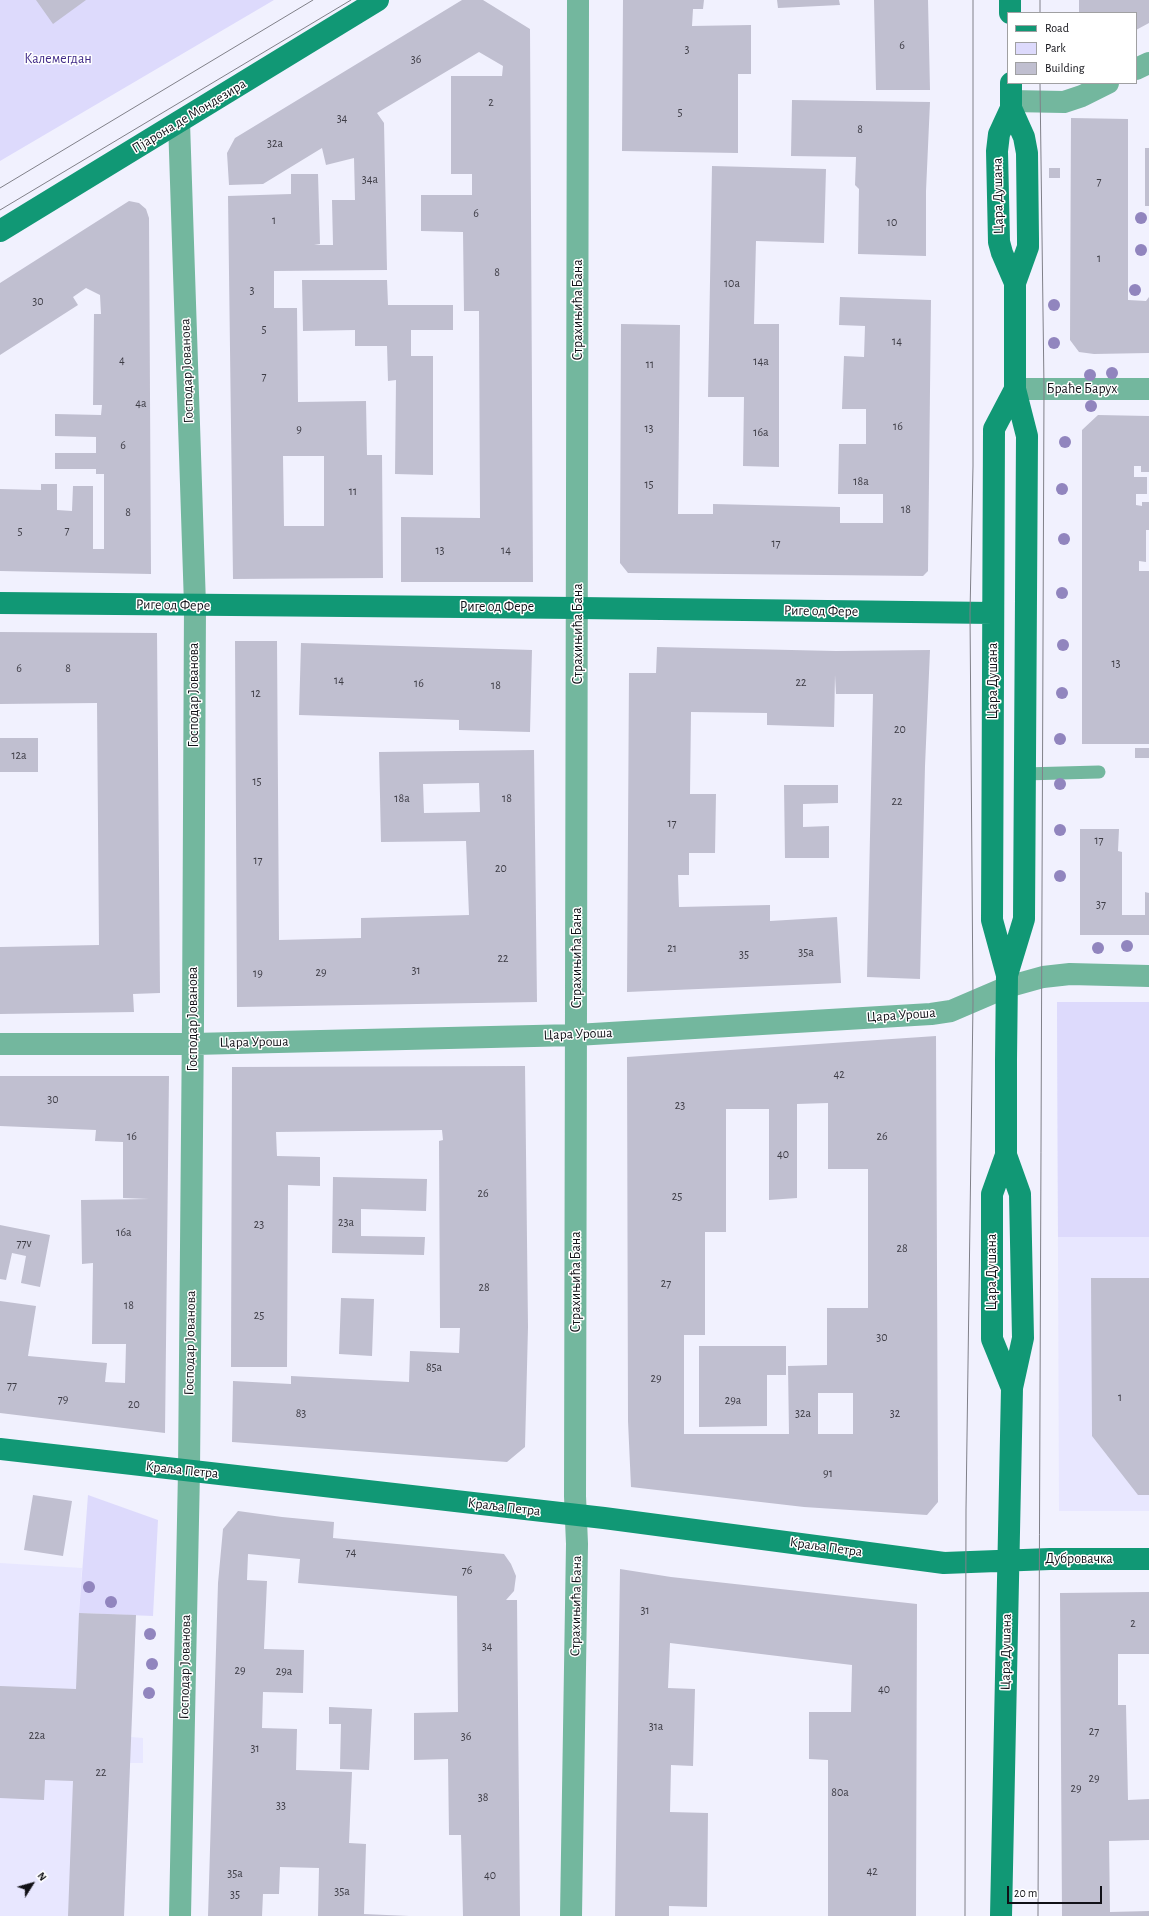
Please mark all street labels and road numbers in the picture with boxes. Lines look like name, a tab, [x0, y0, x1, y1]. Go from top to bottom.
street label: Пјарона де Мондезира	[129, 75, 249, 157]
street label: Цара Душана	[989, 157, 1007, 235]
street label: Страхињића Бана	[570, 259, 586, 361]
street label: Господар Јованова	[177, 318, 197, 424]
street label: Браће Барух	[1046, 381, 1118, 397]
street label: Страхињића Бана	[570, 583, 586, 685]
street label: Риге од Фере	[136, 596, 210, 614]
street label: Риге од Фере	[460, 599, 534, 615]
street label: Риге од Фере	[784, 602, 858, 620]
street label: Господар Јованова	[186, 643, 202, 747]
street label: Цара Душана	[985, 643, 1001, 719]
street label: Страхињића Бана	[569, 907, 585, 1009]
street label: Господар Јованова	[185, 967, 201, 1071]
street label: Цара Уроша	[866, 1004, 936, 1026]
street label: Цара Уроша	[543, 1024, 613, 1044]
street label: Цара Уроша	[219, 1033, 289, 1051]
street label: Страхињића Бана	[568, 1231, 584, 1333]
street label: Цара Душана	[984, 1234, 1000, 1310]
street label: Господар Јованова	[181, 1290, 199, 1396]
street label: Краља Петра	[145, 1458, 219, 1482]
street label: Краља Петра	[467, 1494, 541, 1520]
street label: Краља Петра	[789, 1534, 863, 1560]
street label: Дубровачка	[1045, 1551, 1113, 1567]
street label: Страхињића Бана	[567, 1555, 585, 1657]
street label: Цара Душана	[997, 1613, 1015, 1691]
street label: Господар Јованова	[176, 1614, 194, 1720]

